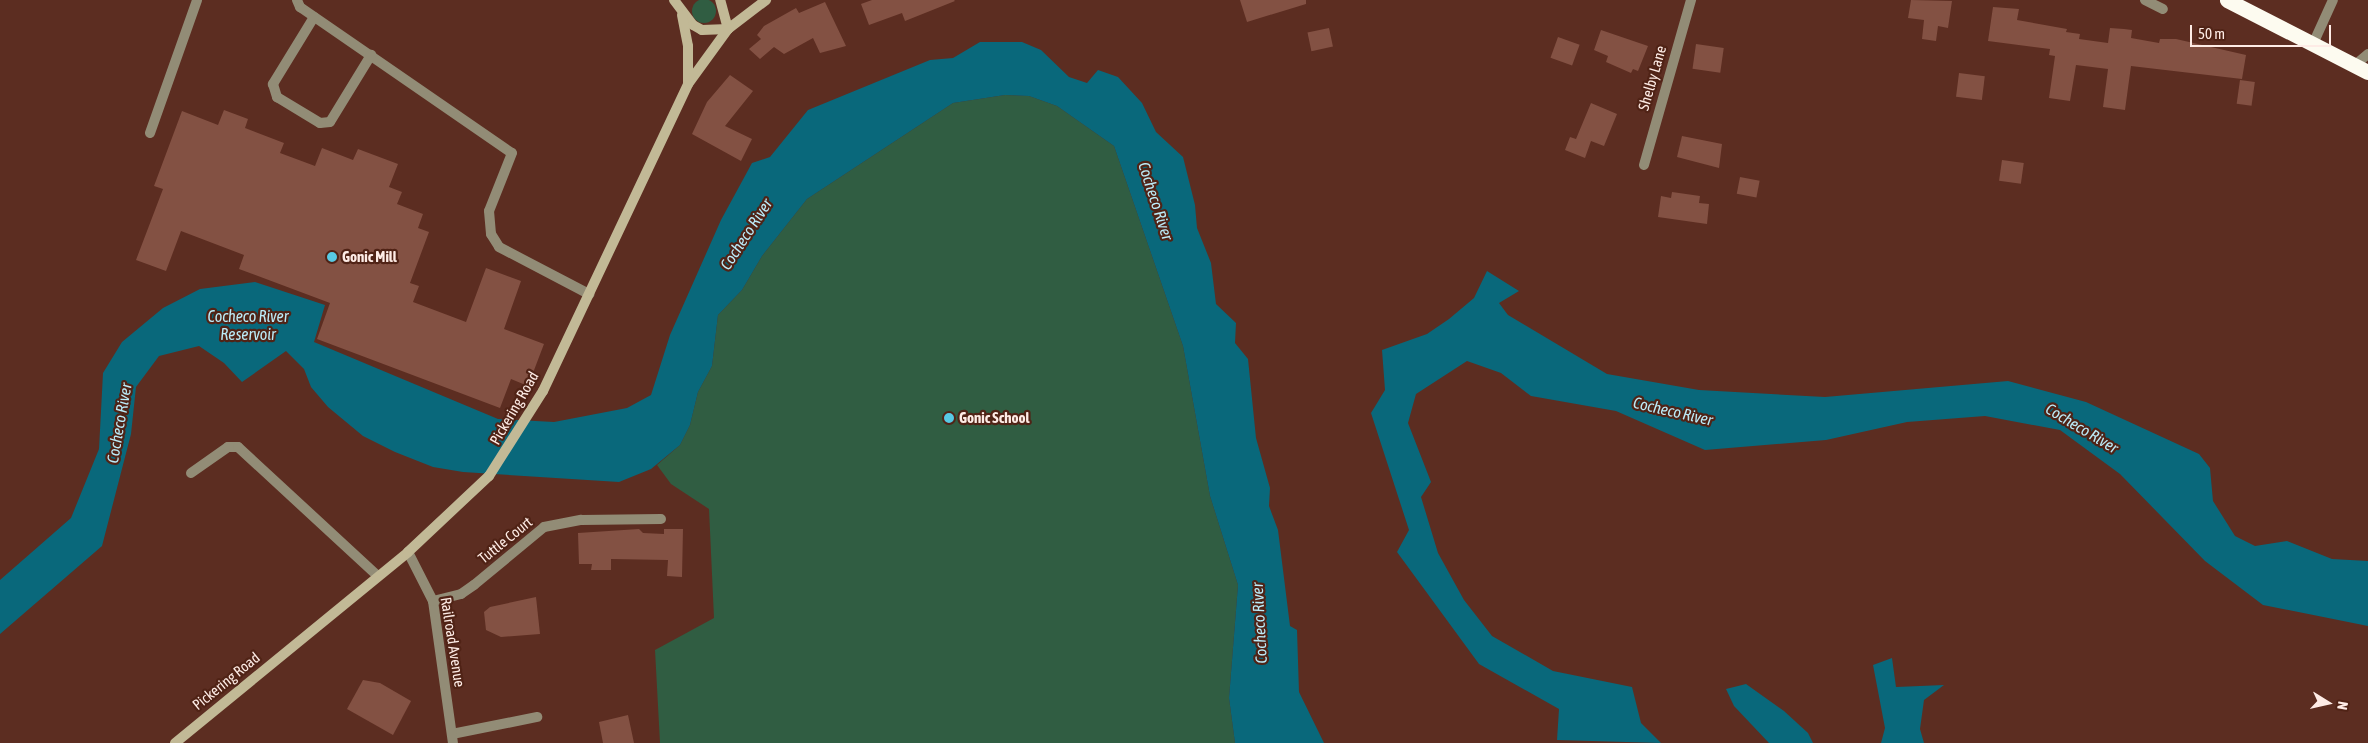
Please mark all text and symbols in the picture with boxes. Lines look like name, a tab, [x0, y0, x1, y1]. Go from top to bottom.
scale bar	[2193, 15, 2334, 47]
text: 50 m	[2198, 25, 2225, 42]
street label: Shelby Lane	[1634, 44, 1670, 112]
water label: Cocheco River	[1134, 159, 1178, 243]
water label: Cocheco River	[716, 195, 776, 273]
place label: Gonic Mill	[342, 248, 397, 266]
marker: Gonic Mill	[326, 251, 338, 263]
water label: Cocheco River Reservoir	[207, 306, 289, 344]
street label: Pickering Road	[486, 368, 542, 448]
water label: Cocheco River	[103, 381, 135, 465]
water label: Cocheco River	[1631, 393, 1715, 429]
water label: Cocheco River	[2042, 399, 2122, 457]
place label: Gonic School	[959, 409, 1030, 427]
marker: Gonic School	[943, 412, 955, 424]
street label: Tuttle Court	[474, 513, 536, 567]
water label: Cocheco River	[1247, 582, 1271, 664]
street label: Railroad Avenue	[437, 596, 469, 688]
street label: Pickering Road	[189, 648, 263, 714]
north arrow	[2303, 678, 2353, 728]
text: N	[2334, 700, 2351, 711]

